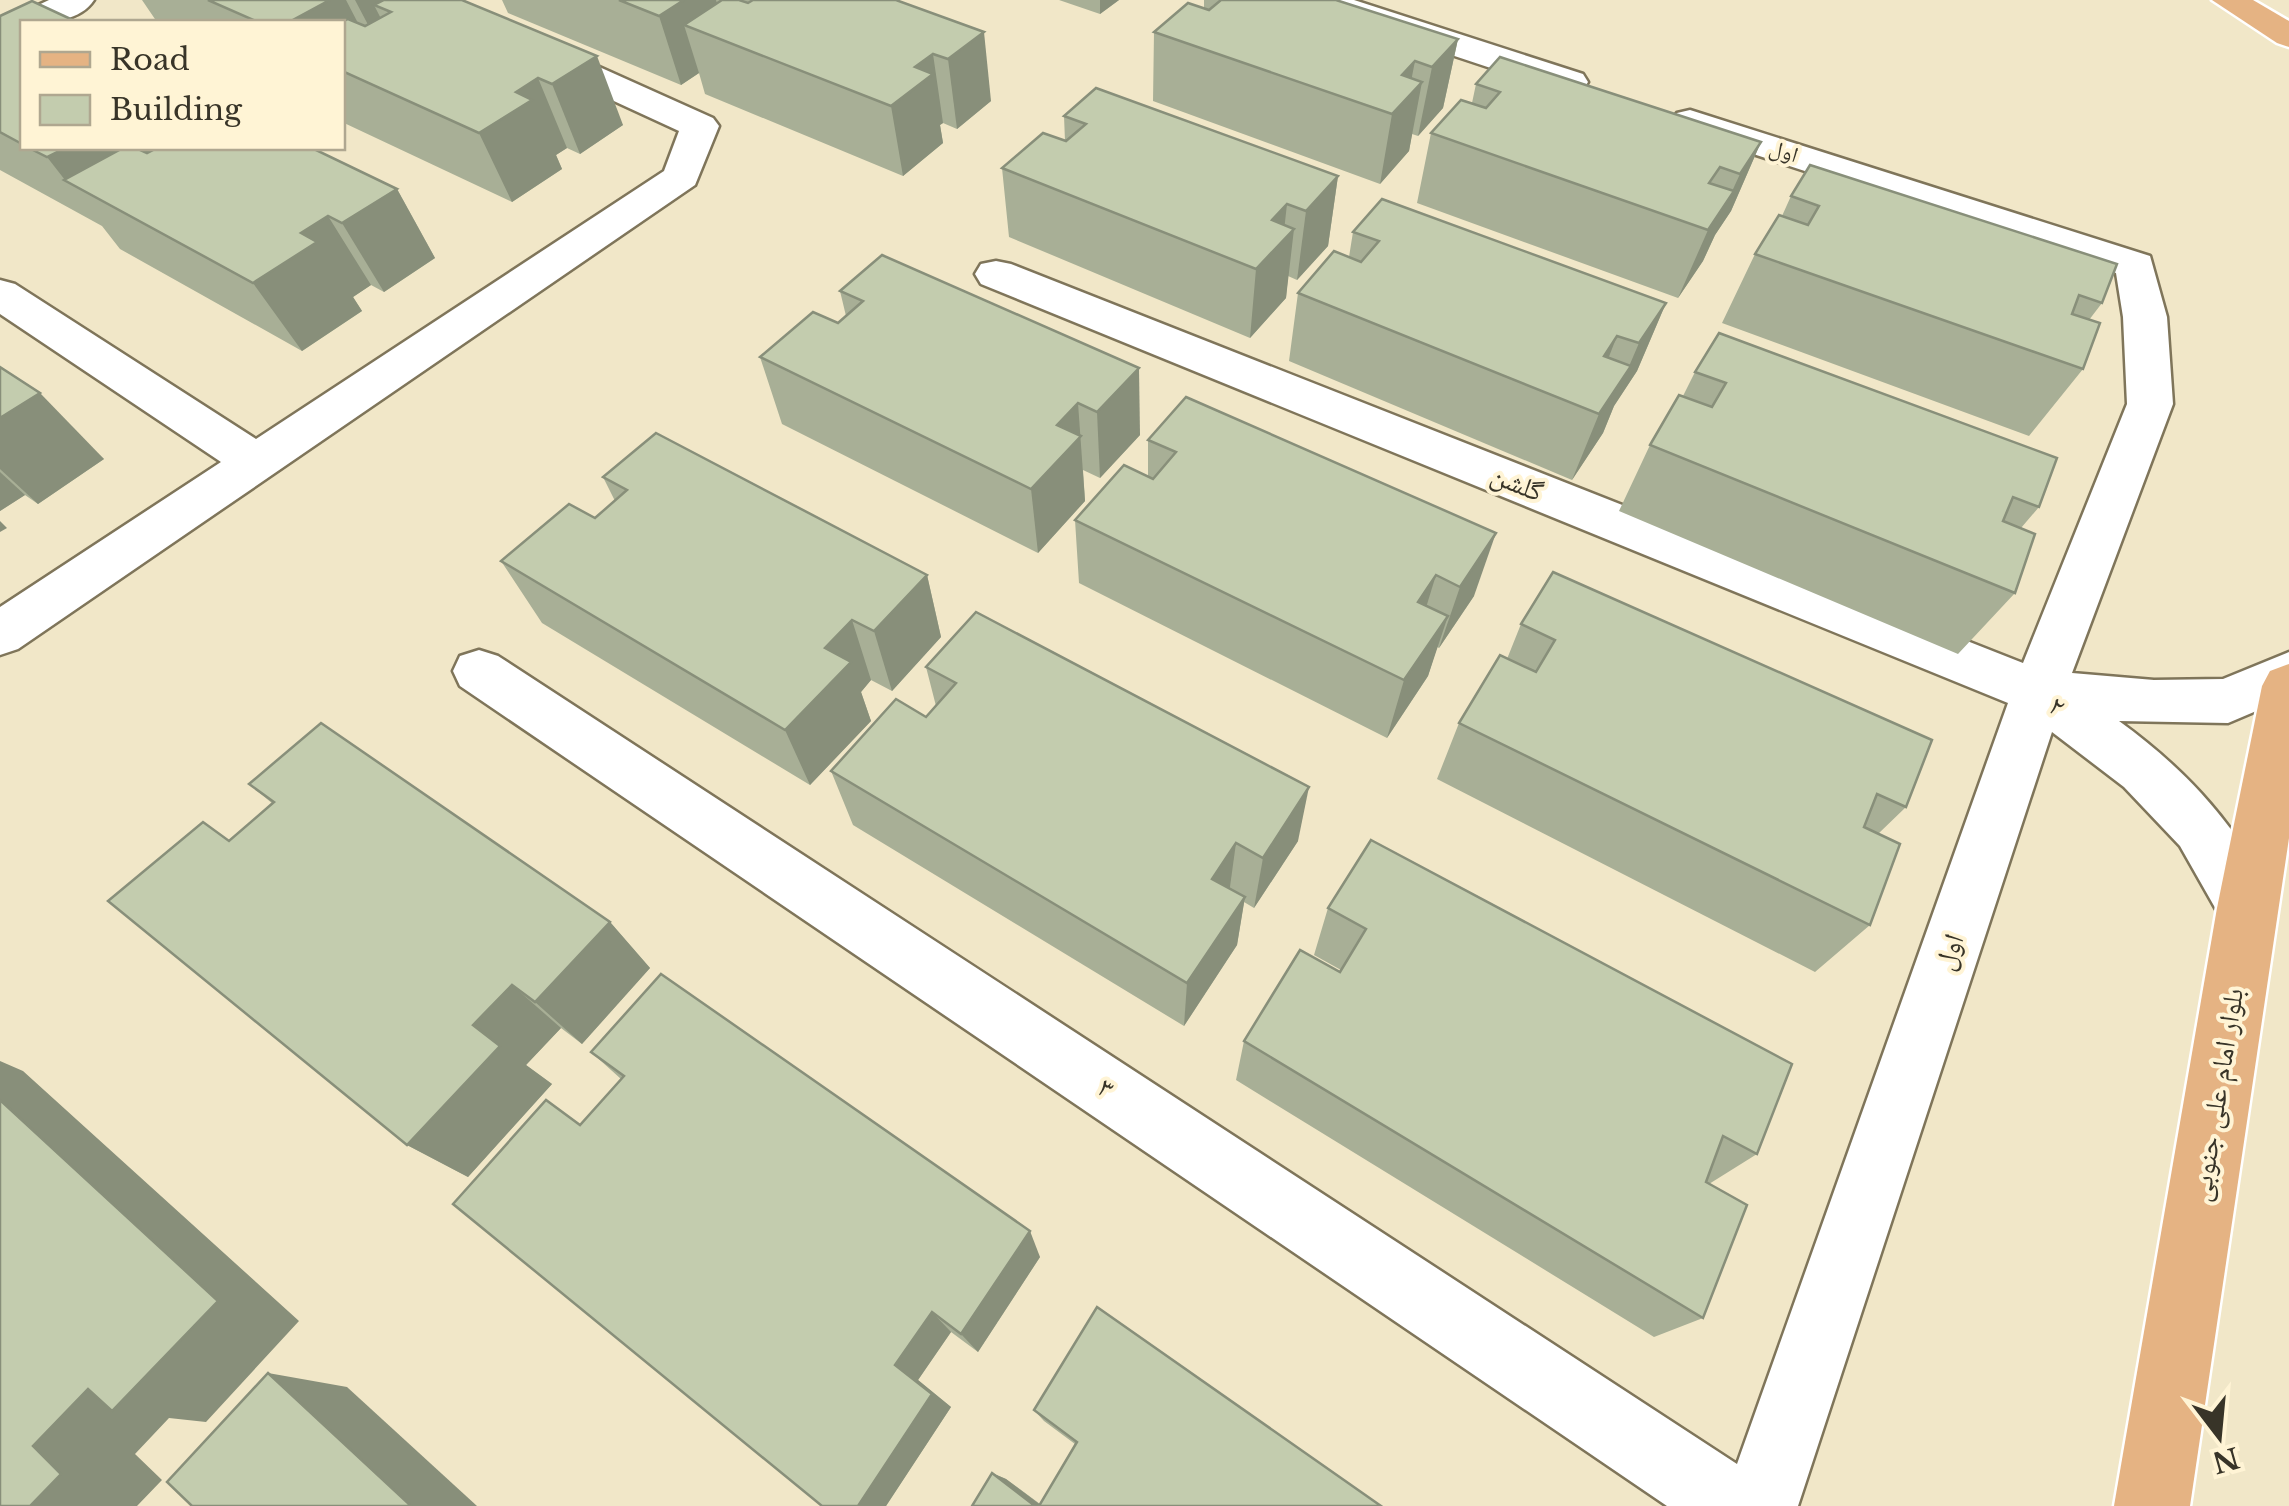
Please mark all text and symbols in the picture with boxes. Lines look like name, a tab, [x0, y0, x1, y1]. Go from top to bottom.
legend	[20, 20, 345, 150]
text: Road	[110, 41, 190, 78]
text: Building	[110, 91, 243, 128]
street label: اول	[1766, 134, 1802, 168]
street label: گلشن	[1486, 457, 1549, 509]
street label: ۲	[2042, 688, 2072, 724]
street label: اول	[1927, 929, 1971, 975]
street label: بلوار امام علی جنوبی	[2183, 986, 2252, 1204]
street label: ۳	[1091, 1070, 1121, 1106]
north arrow	[2169, 1386, 2269, 1486]
text: N	[2208, 1439, 2243, 1480]

